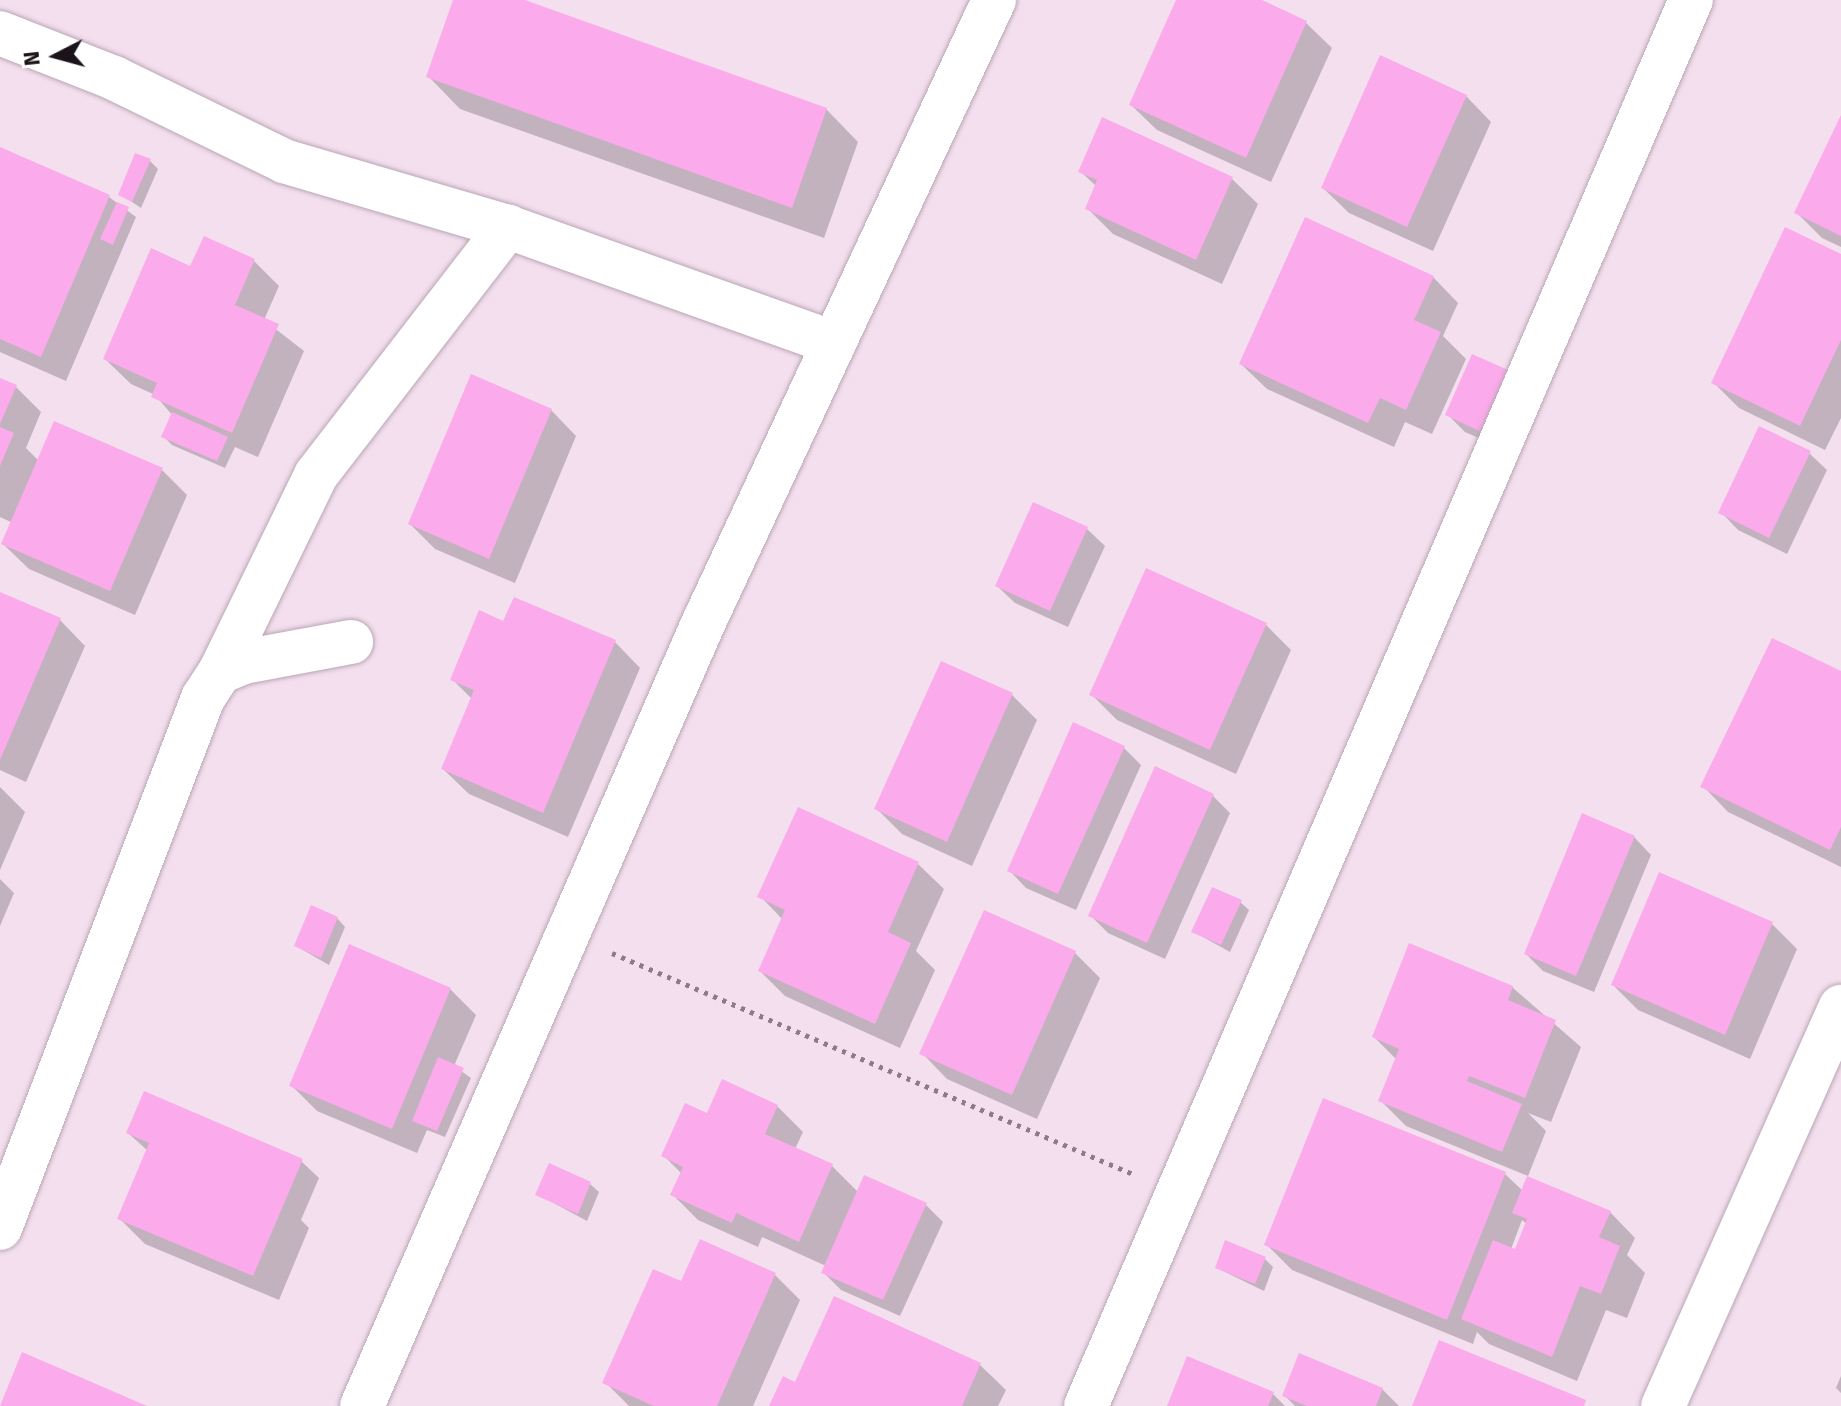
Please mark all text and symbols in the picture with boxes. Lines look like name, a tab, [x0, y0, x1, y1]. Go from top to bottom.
north arrow	[16, 16, 96, 96]
text: N	[17, 50, 46, 67]

